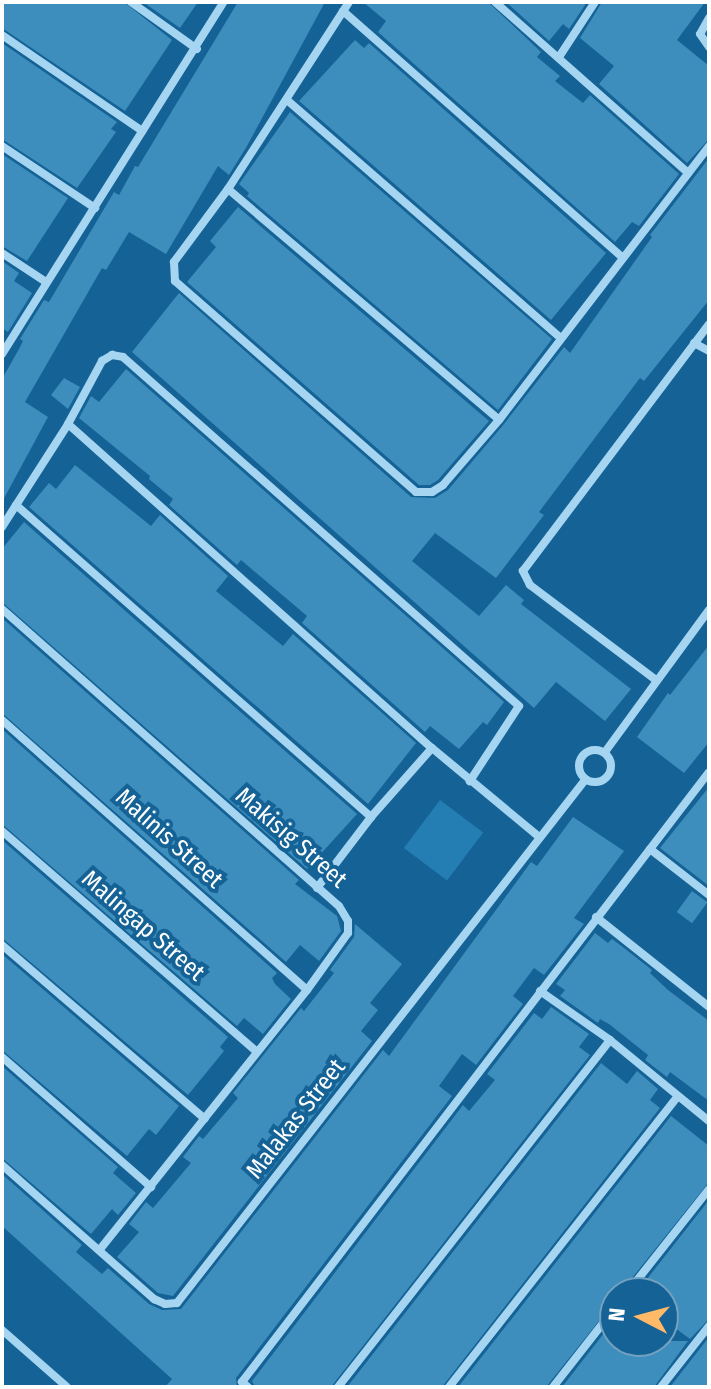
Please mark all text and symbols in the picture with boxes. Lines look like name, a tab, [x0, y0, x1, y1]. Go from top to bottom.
street label: Makisig Street	[229, 782, 353, 894]
street label: Malinis Street	[109, 783, 229, 895]
street label: Malingap Street	[76, 865, 210, 987]
street label: Malakas Street	[240, 1053, 352, 1185]
north arrow	[599, 1277, 679, 1357]
text: N	[603, 1307, 631, 1323]

